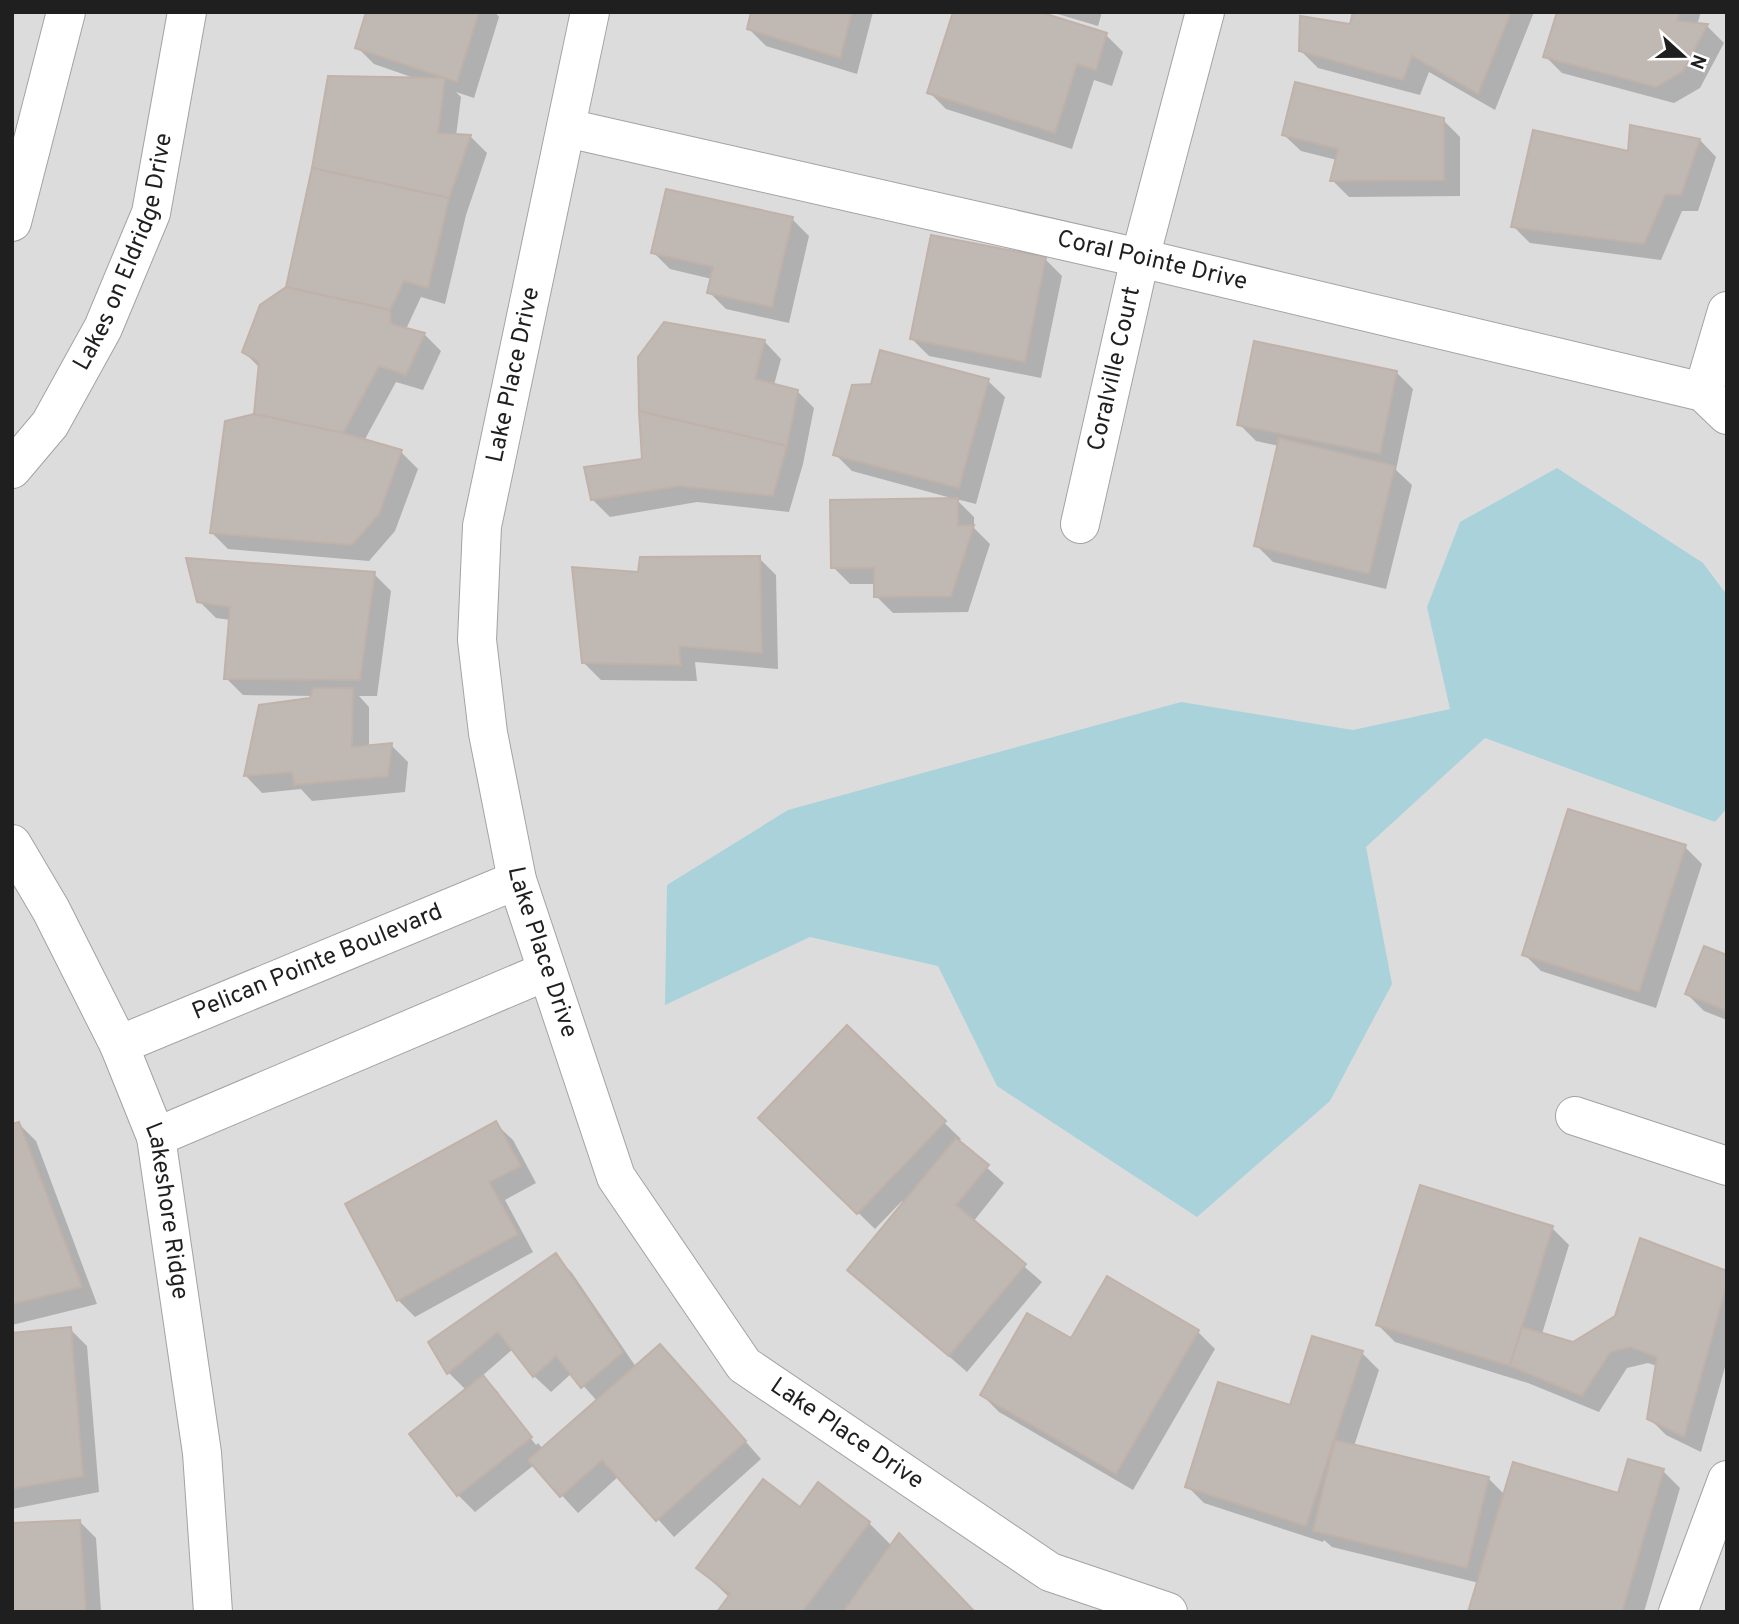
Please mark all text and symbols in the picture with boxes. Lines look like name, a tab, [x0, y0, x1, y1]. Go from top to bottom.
north arrow	[1648, 21, 1718, 91]
text: N	[1683, 51, 1711, 72]
street label: Lakes on Eldridge Drive	[67, 131, 180, 376]
street label: Coral Pointe Drive	[1054, 225, 1250, 298]
street label: Coralville Court	[1082, 284, 1148, 454]
street label: Lake Place Drive	[481, 285, 547, 465]
street label: Lake Place Drive	[500, 864, 584, 1042]
street label: Pelican Pointe Boulevard	[188, 897, 447, 1028]
street label: Lakeshore Ridge	[137, 1118, 194, 1302]
street label: Lake Place Drive	[764, 1372, 929, 1497]

